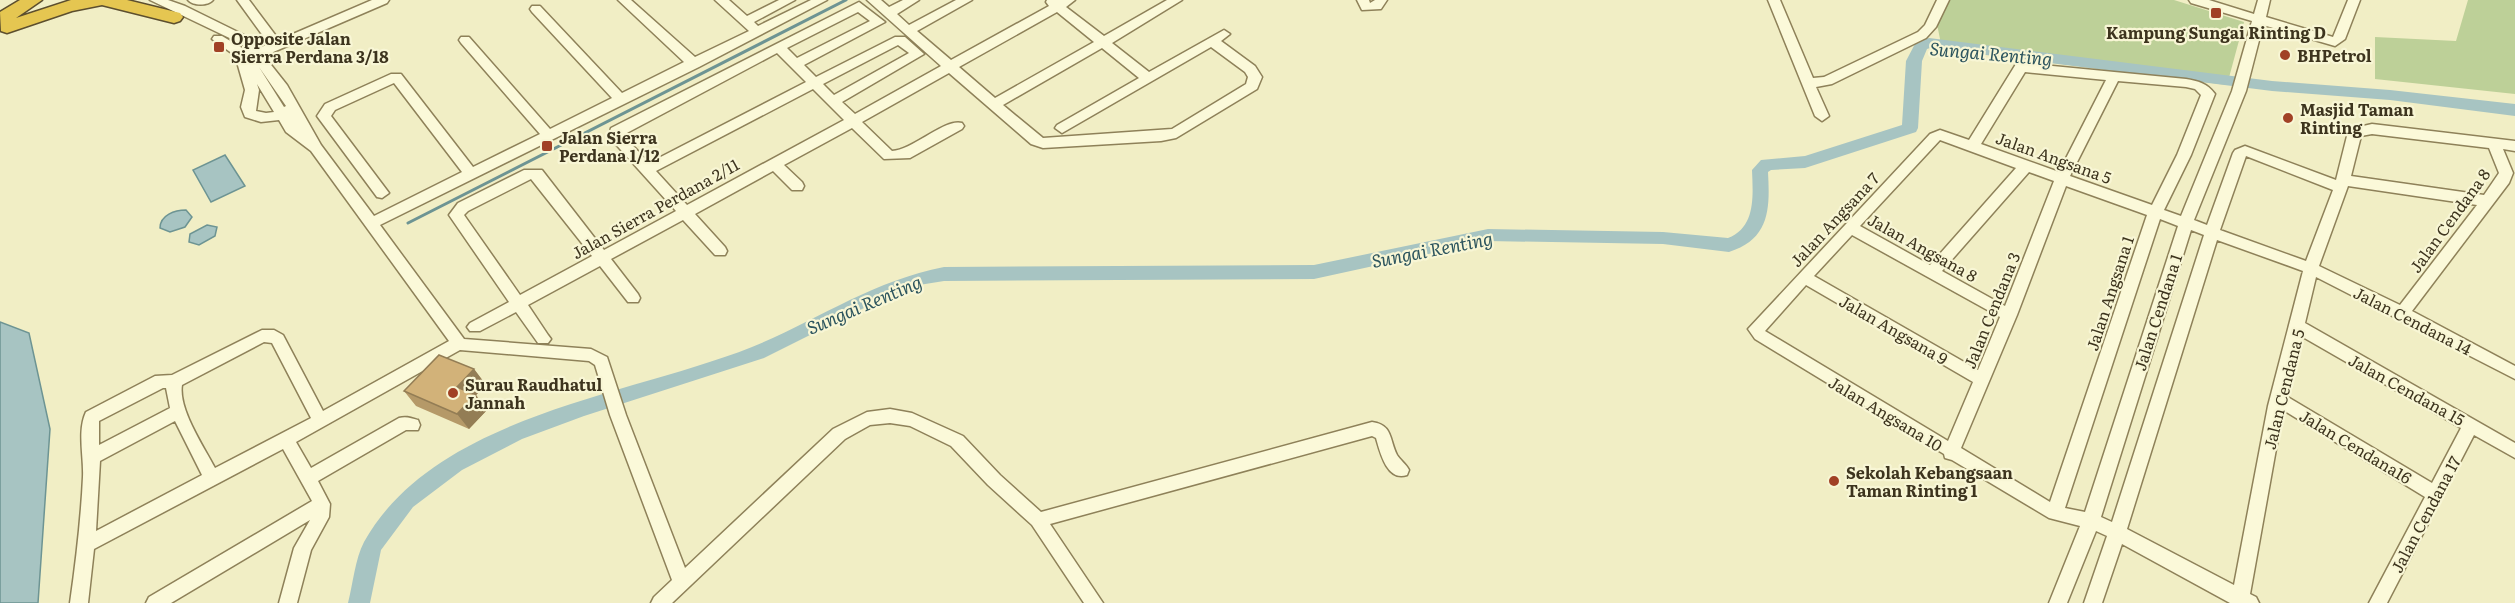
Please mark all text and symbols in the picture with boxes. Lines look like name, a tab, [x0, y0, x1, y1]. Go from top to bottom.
marker: Kampung Sungai Rinting D	[2209, 6, 2223, 20]
place label: Kampung Sungai Rinting D	[2106, 20, 2326, 44]
place label: Opposite Jalan Sierra Perdana 3/18	[231, 26, 389, 68]
water label: Sungai Renting	[1929, 34, 2053, 72]
marker: Opposite Jalan Sierra Perdana 3/18	[212, 40, 226, 54]
place label: BHPetrol	[2297, 43, 2372, 67]
marker: BHPetrol	[2278, 48, 2292, 62]
place label: Masjid Taman Rinting	[2300, 97, 2414, 139]
marker: Masjid Taman Rinting	[2281, 111, 2295, 125]
place label: Jalan Sierra Perdana 1/12	[559, 125, 660, 167]
street label: Jalan Angsana 5	[1993, 125, 2115, 189]
marker: Jalan Sierra Perdana 1/12	[540, 139, 554, 153]
street label: Jalan Sierra Perdana 2/11	[567, 152, 744, 264]
street label: Jalan Cendana 8	[2403, 163, 2495, 277]
street label: Jalan Angsana 7	[1784, 166, 1884, 272]
street label: Jalan Angsana 8	[1864, 207, 1982, 287]
water label: Sungai Renting	[1369, 224, 1495, 274]
street label: Jalan Angsana 1	[2079, 232, 2139, 354]
street label: Jalan Cendana 3	[1957, 248, 2025, 372]
street label: Jalan Cendana 1	[2127, 250, 2187, 373]
water label: Sungai Renting	[802, 268, 926, 340]
street label: Jalan Cendana 14	[2350, 280, 2476, 360]
street label: Jalan Angsana 9	[1835, 288, 1953, 370]
street label: Jalan Cendana 5	[2256, 326, 2310, 452]
street label: Jalan Cendana 15	[2344, 347, 2470, 431]
street label: Jalan Angsana 10	[1825, 369, 1947, 457]
place label: Surau Raudhatul Jannah	[465, 372, 602, 414]
marker: Surau Raudhatul Jannah	[446, 386, 460, 400]
street label: Jalan Cendana16	[2295, 403, 2417, 489]
street label: Jalan Cendana 17	[2384, 451, 2466, 577]
place label: Sekolah Kebangsaan Taman Rinting 1	[1846, 460, 2013, 502]
marker: Sekolah Kebangsaan Taman Rinting 1	[1827, 474, 1841, 488]

